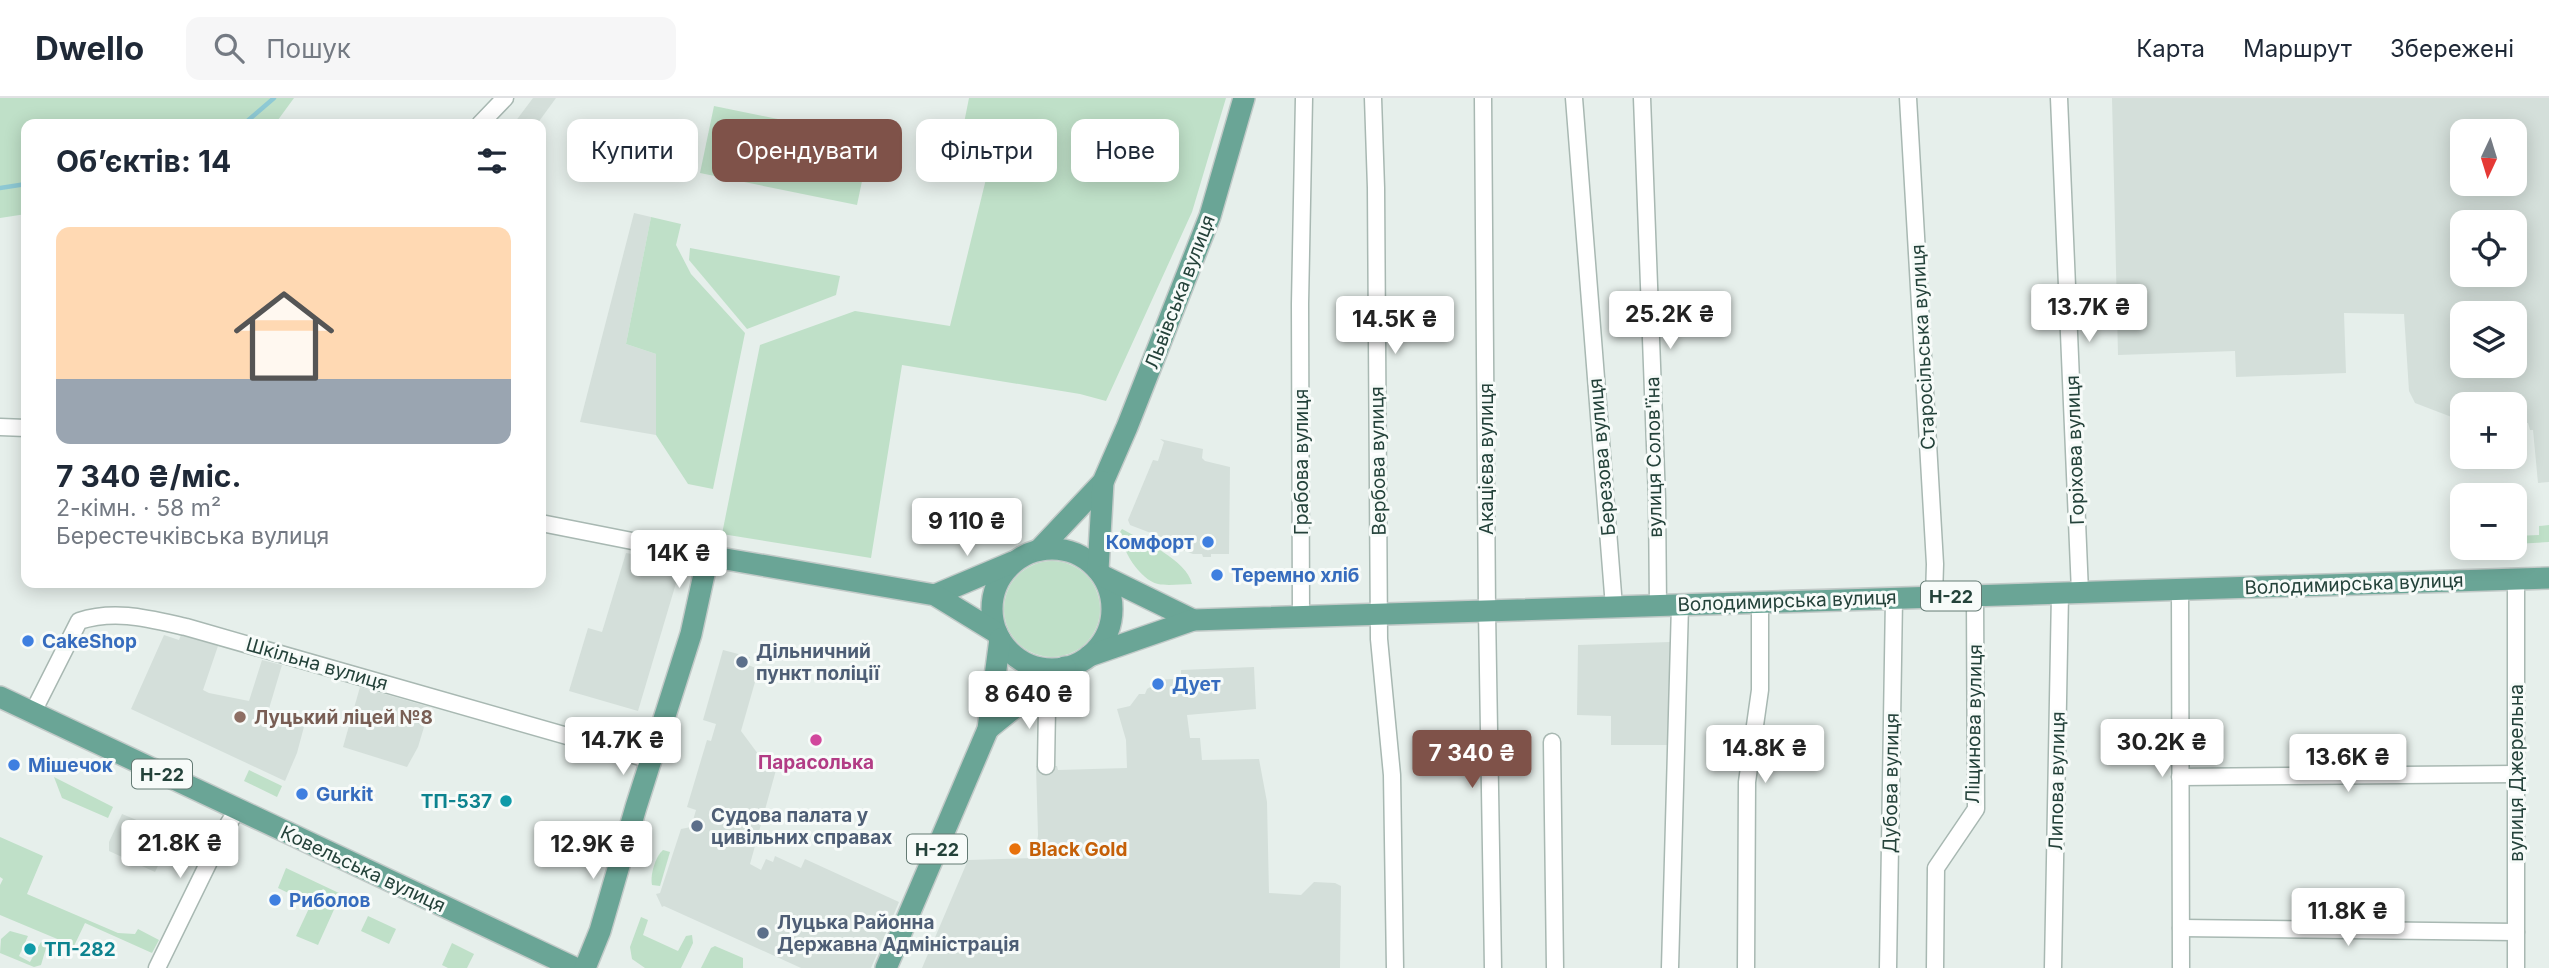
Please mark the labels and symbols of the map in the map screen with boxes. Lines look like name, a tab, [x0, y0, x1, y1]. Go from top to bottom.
north arrow	[2450, 119, 2527, 196]
street label: Львівська вулиця	[1140, 212, 1220, 372]
street label: Старосільська вулиця	[1906, 244, 1940, 450]
pin: 13.7K ₴	[2024, 285, 2154, 344]
pin: 25.2K ₴	[1605, 292, 1735, 351]
pin: 14.5K ₴	[1330, 296, 1460, 356]
street label: Горіхова вулиця	[2061, 375, 2089, 525]
street label: вулиця Солов'їна	[1641, 376, 1667, 538]
street label: Березова вулиця	[1584, 377, 1620, 537]
street label: Акацієва вулиця	[1475, 383, 1498, 535]
street label: Вербова вулиця	[1365, 386, 1391, 536]
street label: Грабова вулиця	[1290, 389, 1313, 535]
pin: 9 110 ₴	[902, 498, 1032, 558]
pin: 14K ₴	[630, 531, 728, 590]
place label: Комфорт	[1106, 531, 1194, 554]
marker: Комфорт	[1200, 534, 1216, 550]
place label: Теремно хліб	[1231, 564, 1359, 587]
marker: Теремно хліб	[1209, 567, 1225, 583]
street label: Володимирська вулиця	[2244, 569, 2464, 599]
road number: Н-22	[1921, 582, 1981, 610]
street label: Володимирська вулиця	[1677, 586, 1897, 616]
place label: CakeShop	[42, 630, 137, 653]
marker: CakeShop	[20, 633, 36, 649]
street label: Шкільна вулиця	[243, 633, 391, 695]
place label: Дільничний пункт поліції	[756, 640, 881, 685]
street label: Ліщинова вулиця	[1961, 644, 1987, 804]
marker: Дільничний пункт поліції	[734, 654, 750, 670]
pin: 8 640 ₴	[964, 672, 1094, 731]
place label: Дует	[1172, 673, 1221, 696]
marker: Дует	[1150, 676, 1166, 692]
street label: вулиця Джерельна	[2505, 684, 2528, 862]
place label: Луцький ліцей №8	[254, 706, 433, 729]
marker: Луцький ліцей №8	[232, 709, 248, 725]
street label: Липова вулиця	[2044, 711, 2070, 851]
street label: Дубова вулиця	[1878, 713, 1904, 853]
pin: 14.7K ₴	[558, 718, 688, 777]
pin: 30.2K ₴	[2097, 720, 2227, 779]
pin: 14.8K ₴	[1700, 726, 1830, 785]
pin: 7 340 ₴	[1407, 730, 1537, 790]
marker: Парасолька	[808, 732, 824, 748]
pin: 13.6K ₴	[2283, 734, 2413, 794]
place label: Парасолька	[758, 751, 874, 774]
place label: Мішечок	[28, 754, 113, 777]
marker: Мішечок	[6, 757, 22, 773]
road number: Н-22	[132, 760, 192, 788]
place label: Gurkit	[316, 783, 373, 806]
marker: Gurkit	[294, 786, 310, 802]
place label: ТП-537	[421, 790, 492, 813]
marker: ТП-537	[498, 793, 514, 809]
place label: Судова палата у цивільних справах	[711, 804, 892, 849]
marker: Судова палата у цивільних справах	[689, 818, 705, 834]
pin: 21.8K ₴	[115, 820, 245, 880]
street label: Ковельська вулиця	[277, 821, 449, 917]
pin: 12.9K ₴	[528, 822, 658, 881]
road number: Н-22	[907, 834, 967, 864]
place label: Black Gold	[1029, 838, 1128, 861]
marker: Black Gold	[1007, 841, 1023, 857]
pin: 11.8K ₴	[2283, 888, 2413, 948]
place label: Риболов	[289, 889, 371, 912]
marker: Риболов	[267, 892, 283, 908]
place label: Луцька Районна Державна Адміністрація	[777, 911, 1019, 956]
marker: Луцька Районна Державна Адміністрація	[755, 925, 771, 941]
place label: ТП-282	[44, 938, 116, 961]
marker: ТП-282	[22, 941, 38, 957]

